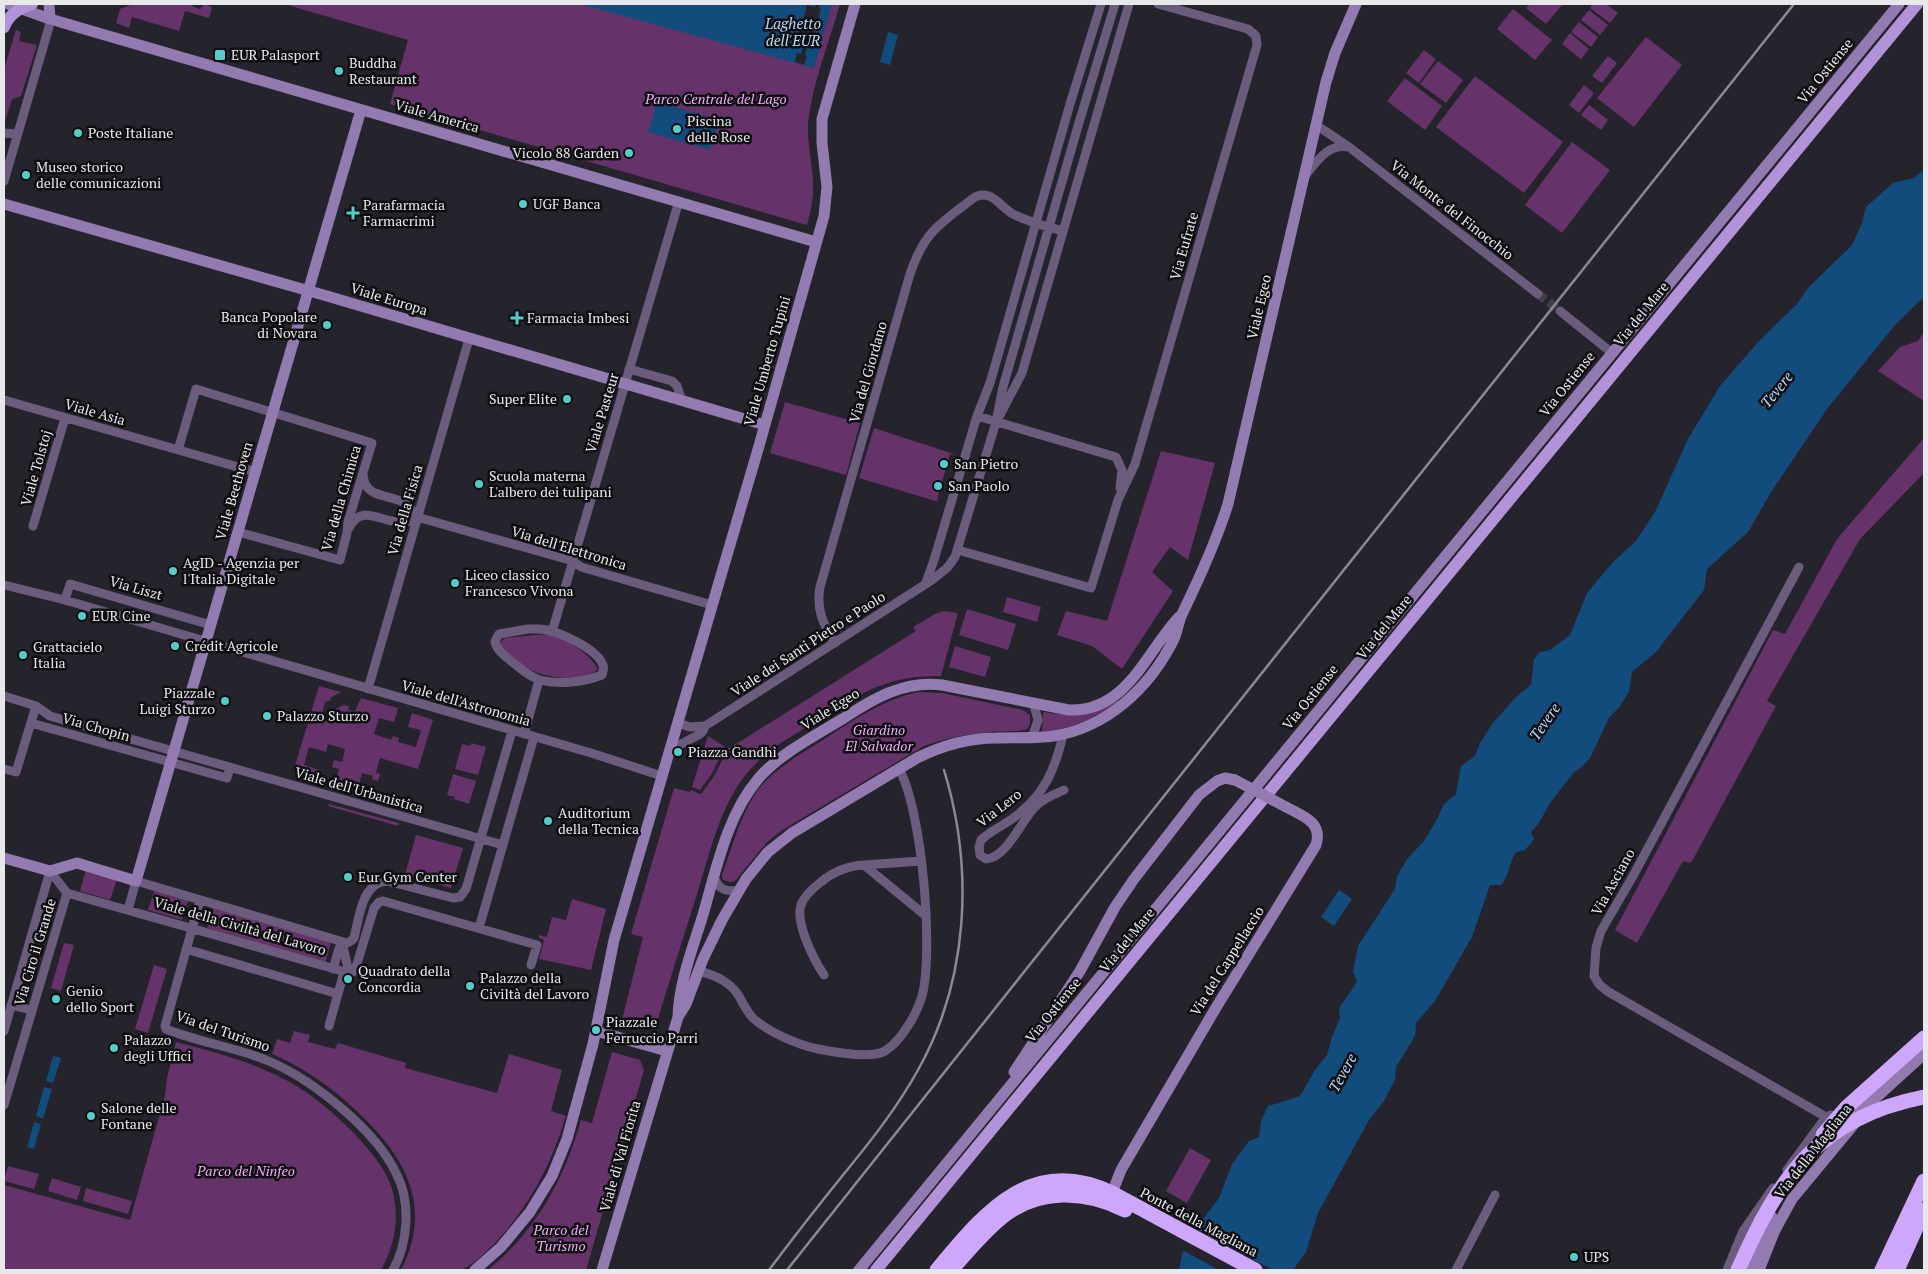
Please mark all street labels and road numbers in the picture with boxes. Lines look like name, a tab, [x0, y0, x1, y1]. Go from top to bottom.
street label: Via Ostiense	[1793, 34, 1857, 107]
street label: Viale America	[393, 94, 482, 137]
street label: Via Monte del Finocchio	[1387, 156, 1518, 264]
street label: Via Eufrate	[1165, 210, 1202, 282]
street label: Viale Egeo	[1242, 272, 1275, 341]
street label: Via del Mare	[1609, 277, 1673, 350]
street label: Viale Europa	[348, 278, 430, 319]
street label: Viale Umberto Tupini	[739, 294, 794, 428]
street label: Via del Giordano	[844, 319, 891, 425]
street label: Via Ostiense	[1535, 347, 1599, 420]
street label: Viale Pasteur	[580, 370, 623, 455]
street label: Viale Asia	[63, 394, 128, 429]
street label: Viale Tolstoj	[16, 428, 55, 508]
street label: Viale Beethoven	[210, 439, 257, 542]
street label: Via della Chimica	[316, 443, 365, 553]
street label: Via della Fisica	[382, 462, 427, 558]
street label: Via dell'Elettronica	[509, 521, 629, 574]
street label: Via Liszt	[107, 571, 166, 604]
street label: Viale dei Santi Pietro e Paolo	[727, 586, 889, 701]
street label: Via del Mare	[1352, 590, 1416, 663]
street label: Via Ostiense	[1278, 660, 1342, 733]
street label: Viale dell'Astronomia	[399, 675, 533, 730]
street label: Viale Egeo	[797, 683, 863, 734]
street label: Via Chopin	[60, 708, 133, 745]
street label: Viale dell'Urbanistica	[293, 762, 426, 817]
street label: Via Lero	[972, 784, 1025, 831]
street label: Via Asciano	[1586, 845, 1639, 919]
street label: Viale della Civiltà del Lavoro	[152, 892, 329, 959]
street label: Via Ciro il Grande	[9, 896, 60, 1008]
street label: Via del Cappellaccio	[1185, 902, 1268, 1019]
street label: Via del Mare	[1095, 903, 1159, 976]
street label: Via Ostiense	[1021, 973, 1085, 1046]
street label: Via del Turismo	[174, 1006, 273, 1056]
street label: Viale di Val Fiorita	[595, 1098, 645, 1214]
street label: Via della Magliana	[1770, 1099, 1856, 1202]
street label: Ponte della Magliana	[1137, 1182, 1261, 1261]

